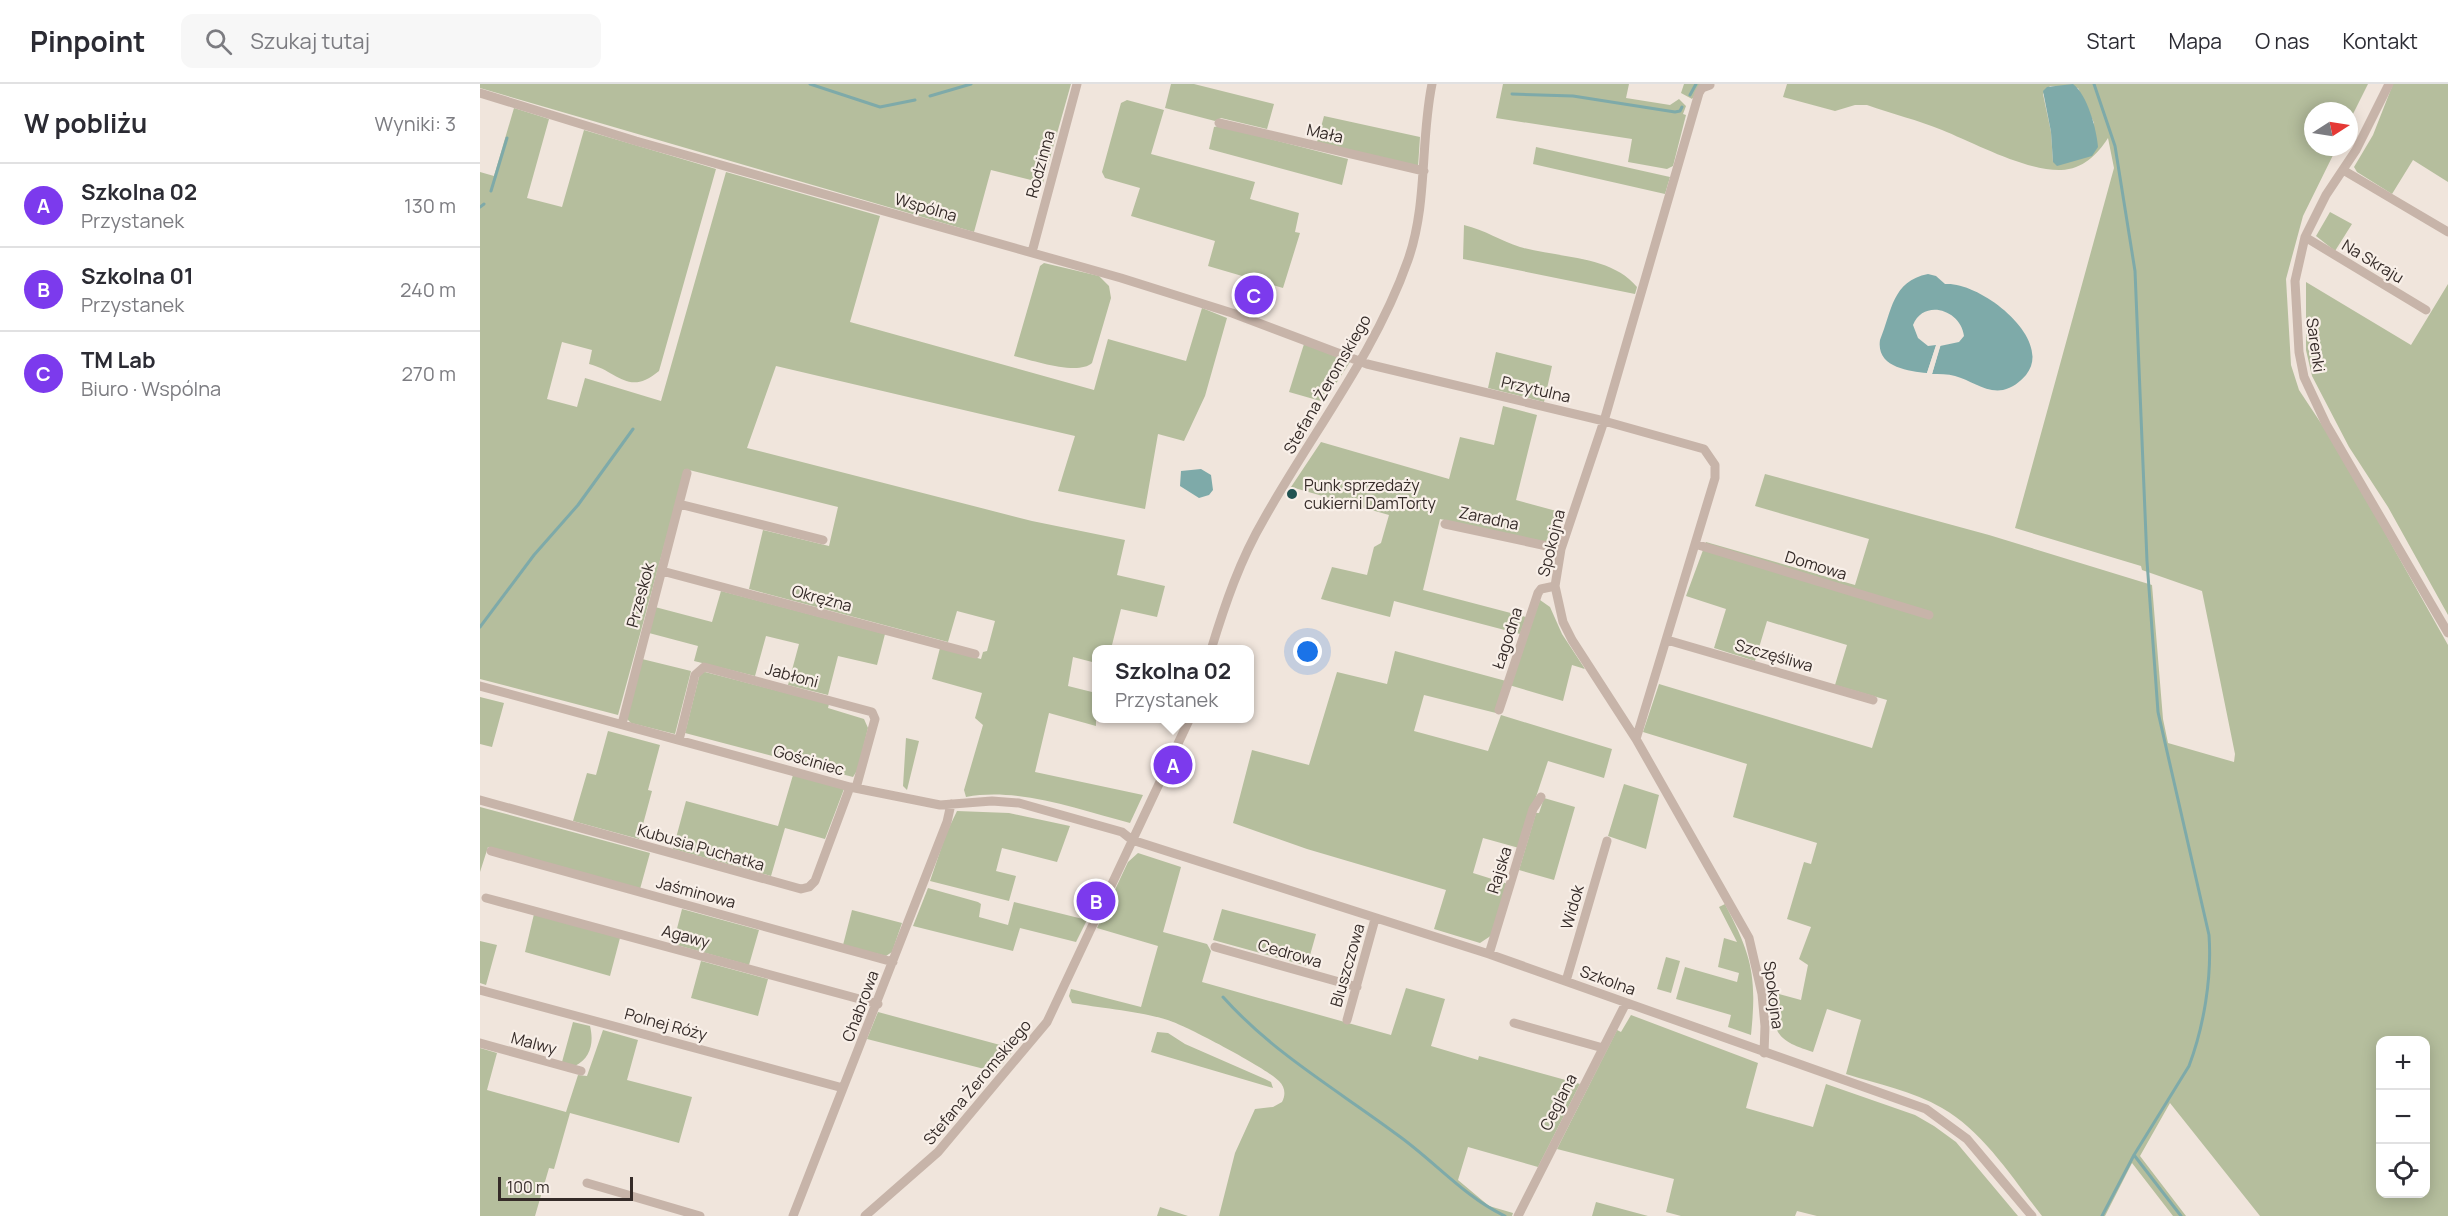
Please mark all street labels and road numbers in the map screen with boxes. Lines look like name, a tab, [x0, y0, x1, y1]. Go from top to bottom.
street label: Mała	[1305, 118, 1345, 148]
street label: Rodzinna	[1020, 128, 1060, 200]
street label: Wspólna	[892, 188, 960, 226]
street label: Na Skraju	[2338, 234, 2408, 288]
street label: Stefana Żeromskiego	[1278, 310, 1376, 458]
street label: Sarenki	[2301, 316, 2331, 374]
street label: Przytulna	[1499, 370, 1573, 408]
street label: Zaradna	[1457, 501, 1521, 535]
street label: Spokojna	[1532, 507, 1570, 579]
street label: Domowa	[1782, 545, 1850, 585]
street label: Przeskok	[621, 559, 659, 630]
street label: Okrężna	[789, 579, 855, 617]
street label: Łagodna	[1487, 604, 1527, 672]
street label: Szczęśliwa	[1732, 633, 1816, 677]
street label: Jabłoni	[763, 657, 821, 693]
street label: Gościniec	[771, 739, 847, 781]
street label: Kubusia Puchatka	[635, 818, 767, 876]
street label: Rajska	[1481, 844, 1517, 896]
street label: Jaśminowa	[654, 871, 738, 913]
street label: Widok	[1555, 881, 1589, 932]
street label: Agawy	[660, 919, 713, 953]
street label: Bluszczowa	[1325, 921, 1369, 1009]
street label: Cedrowa	[1255, 933, 1325, 973]
street label: Szkolna	[1577, 960, 1639, 1000]
street label: Spokojna	[1759, 960, 1789, 1030]
street label: Chabrowa	[836, 967, 884, 1045]
street label: Polnej Róży	[622, 1002, 710, 1046]
street label: Stefana Żeromskiego	[918, 1015, 1036, 1149]
street label: Malwy	[509, 1026, 560, 1060]
street label: Ceglana	[1534, 1070, 1582, 1134]

